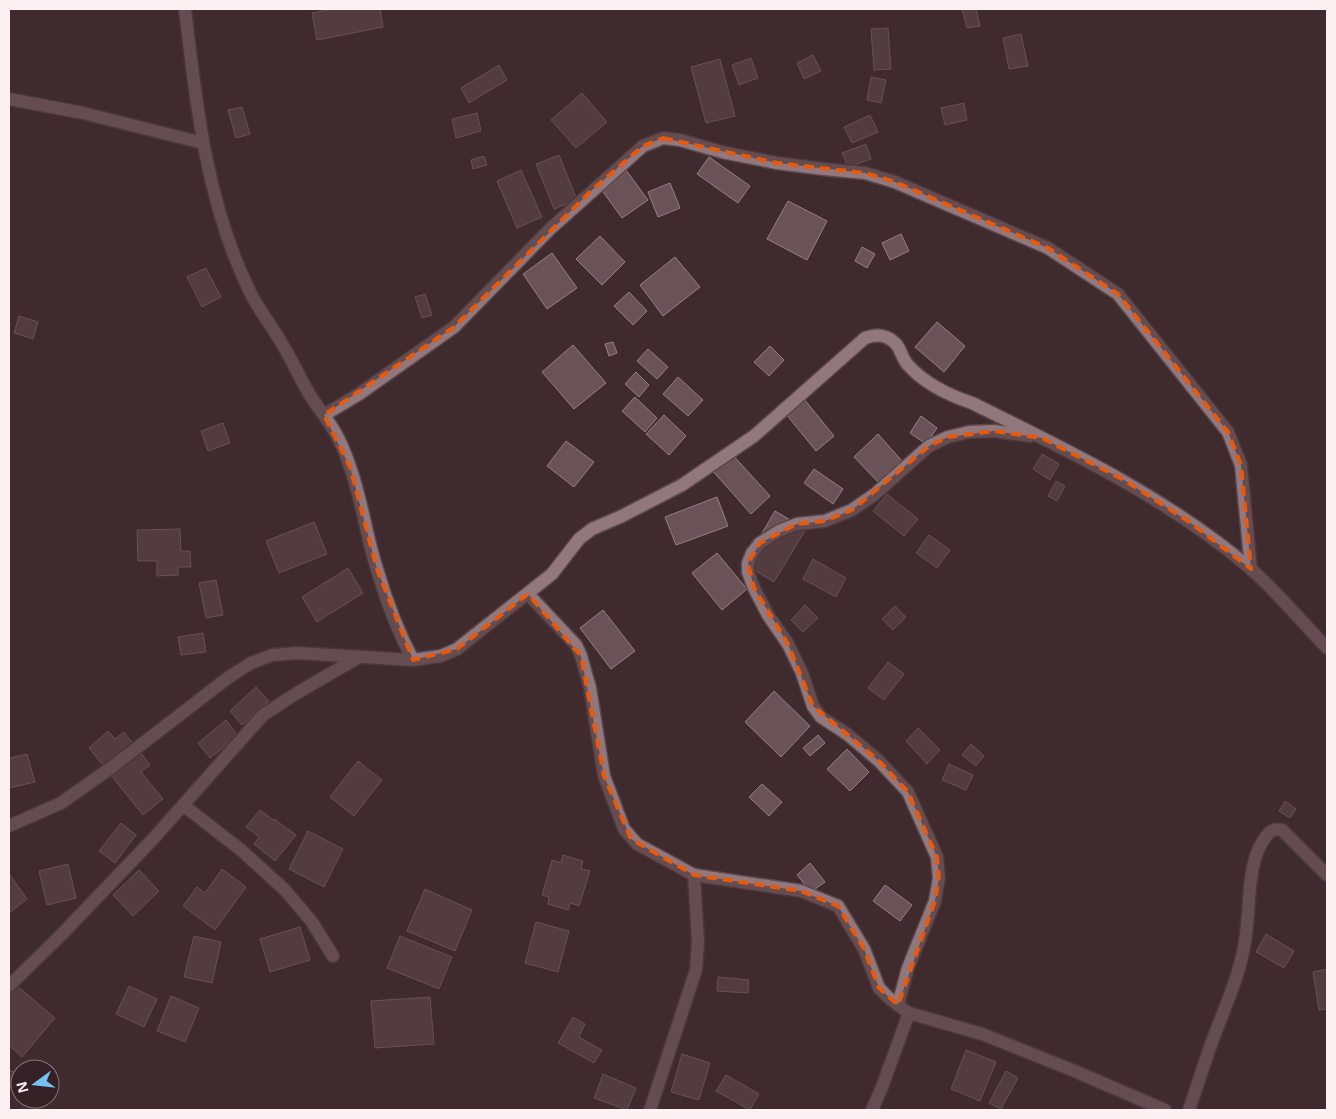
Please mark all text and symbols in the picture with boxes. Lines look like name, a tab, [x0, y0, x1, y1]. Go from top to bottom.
north arrow	[10, 1059, 60, 1109]
text: N	[11, 1080, 33, 1095]

